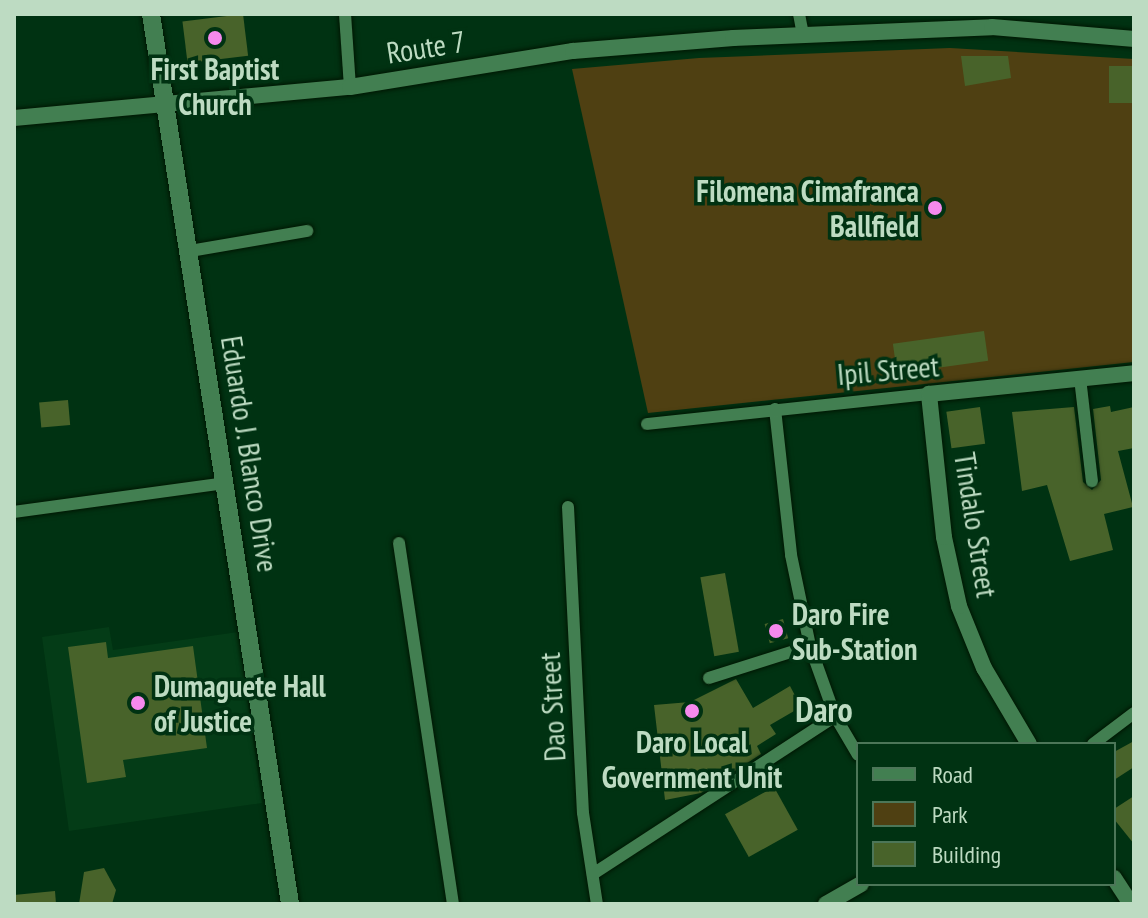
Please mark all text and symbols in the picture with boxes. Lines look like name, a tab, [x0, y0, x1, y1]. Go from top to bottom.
street label: Route 7	[384, 23, 468, 71]
marker: First Baptist Church	[206, 29, 224, 47]
place label: First Baptist Church	[151, 51, 279, 122]
place label: Filomena Cimafranca Ballfield	[696, 173, 919, 244]
marker: Filomena Cimafranca Ballfield	[926, 199, 944, 217]
street label: Eduardo J. Blanco Drive	[213, 332, 287, 576]
street label: Ipil Street	[836, 348, 940, 392]
street label: Tindalo Street	[947, 450, 1005, 600]
place label: Daro Fire Sub-Station	[792, 596, 917, 666]
marker: Daro Fire Sub-Station	[767, 622, 785, 640]
street label: Dao Street	[531, 652, 573, 762]
place label: Dumaguete Hall of Justice	[154, 668, 326, 738]
district label: Daro	[795, 690, 853, 730]
marker: Dumaguete Hall of Justice	[129, 694, 147, 712]
marker: Daro Local Government Unit	[683, 702, 701, 720]
place label: Daro Local Government Unit	[602, 724, 782, 794]
legend	[856, 742, 1116, 886]
text: Road	[932, 759, 973, 790]
text: Park	[932, 799, 968, 830]
text: Building	[932, 839, 1001, 870]

